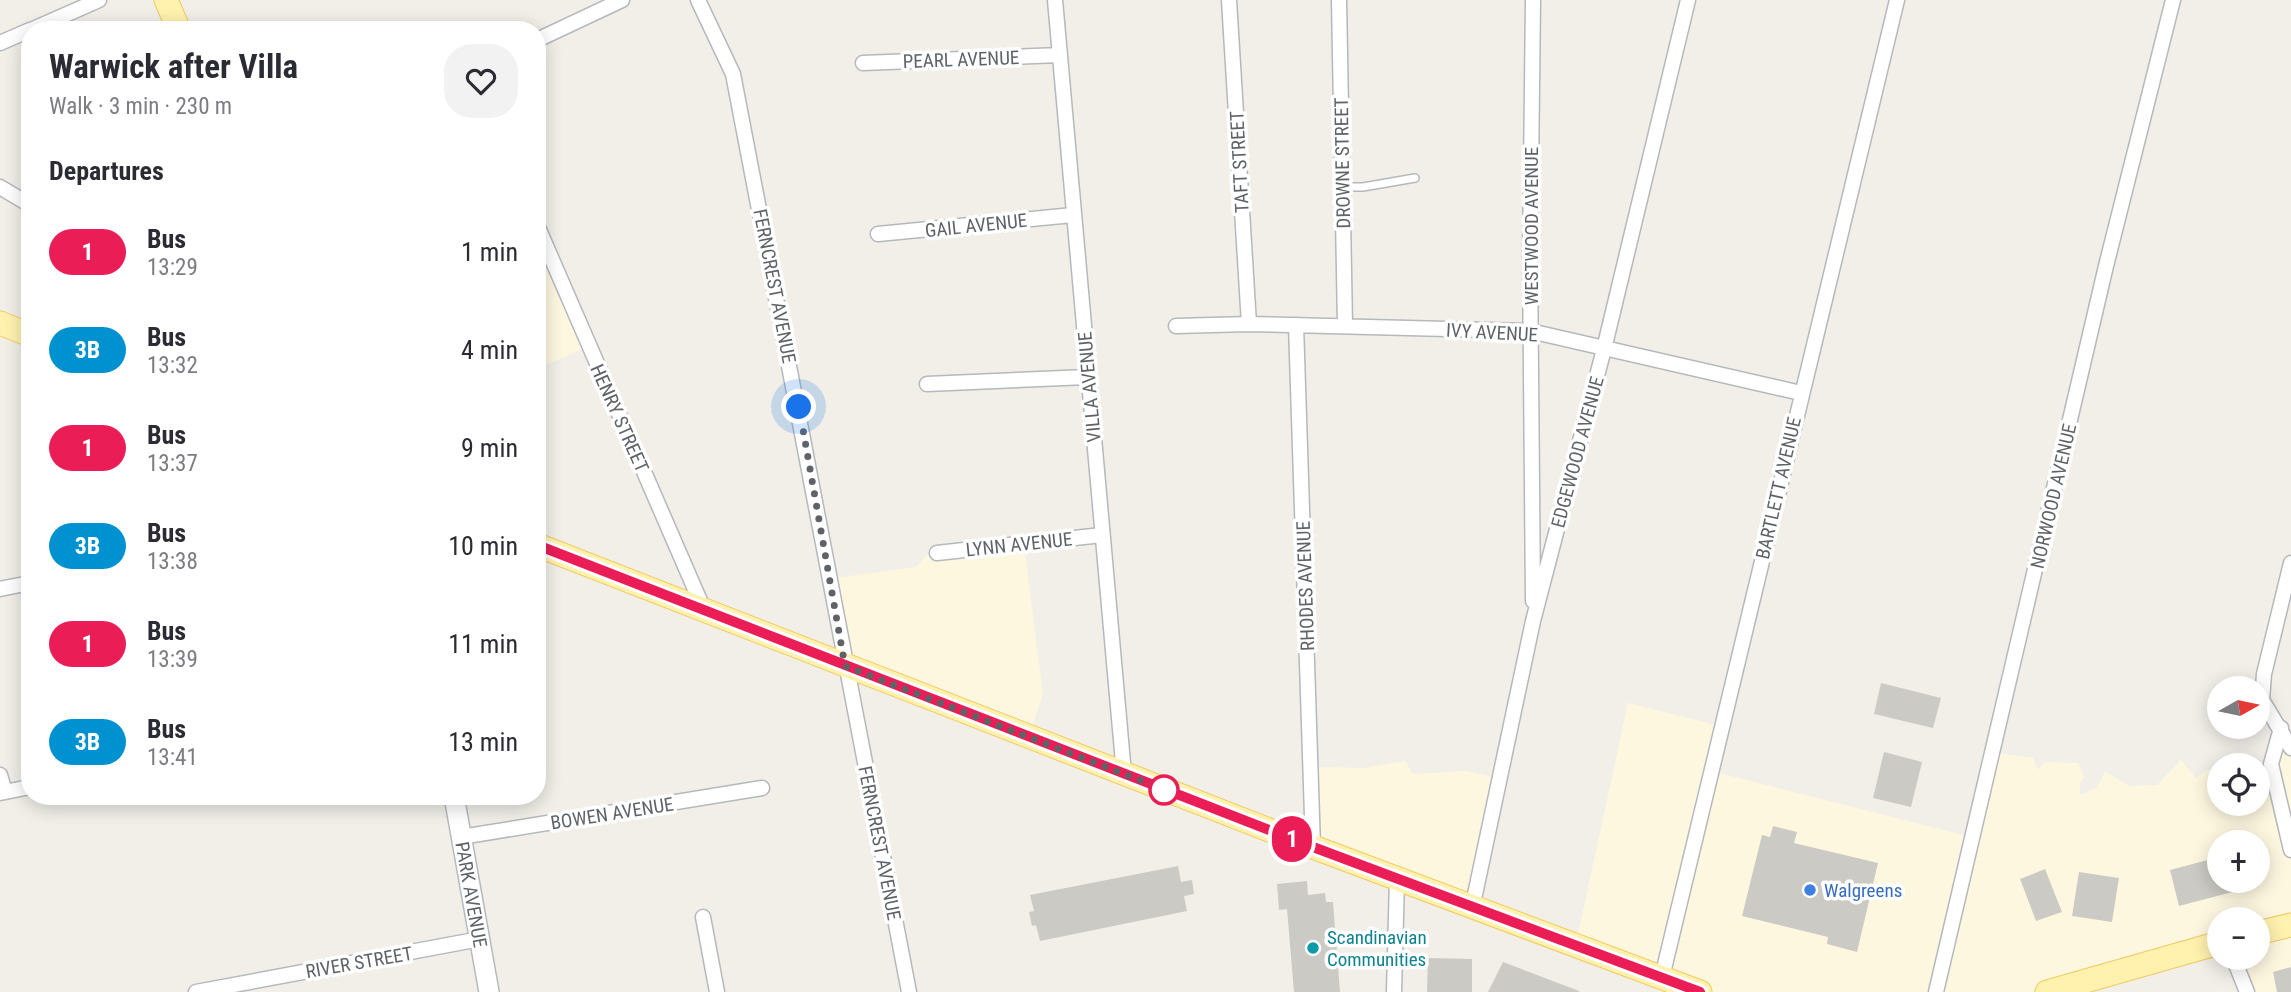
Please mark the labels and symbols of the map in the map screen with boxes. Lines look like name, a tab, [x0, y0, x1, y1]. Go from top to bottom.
street label: PEARL AVENUE	[902, 46, 1020, 73]
street label: DROWNE STREET	[1330, 97, 1355, 229]
street label: TAFT STREET	[1225, 110, 1254, 214]
street label: WESTWOOD AVENUE	[1520, 147, 1543, 305]
street label: FERNCREST AVENUE	[748, 207, 801, 365]
street label: GAIL AVENUE	[924, 209, 1028, 242]
street label: IVY AVENUE	[1445, 319, 1538, 346]
street label: VILLA AVENUE	[1073, 331, 1106, 443]
street label: HENRY STREET	[585, 361, 654, 476]
street label: EDGEWOOD AVENUE	[1546, 374, 1609, 530]
your location	[781, 389, 816, 424]
street label: BARTLETT AVENUE	[1751, 415, 1806, 561]
street label: NORWOOD AVENUE	[2026, 421, 2081, 571]
street label: RHODES AVENUE	[1292, 521, 1319, 651]
street label: LYNN AVENUE	[965, 527, 1073, 562]
north arrow	[2207, 676, 2270, 738]
street label: FERNCREST AVENUE	[853, 764, 906, 922]
unlabelled marker	[1149, 775, 1179, 805]
street label: BOWEN AVENUE	[549, 792, 675, 835]
line badge: 1	[1269, 816, 1315, 862]
street label: PARK AVENUE	[450, 840, 492, 949]
place label: Walgreens	[1824, 879, 1902, 902]
marker: Walgreens	[1802, 882, 1818, 898]
place label: Scandinavian Communities	[1327, 926, 1427, 971]
marker: Scandinavian Communities	[1305, 940, 1321, 956]
street label: RIVER STREET	[304, 942, 414, 983]

